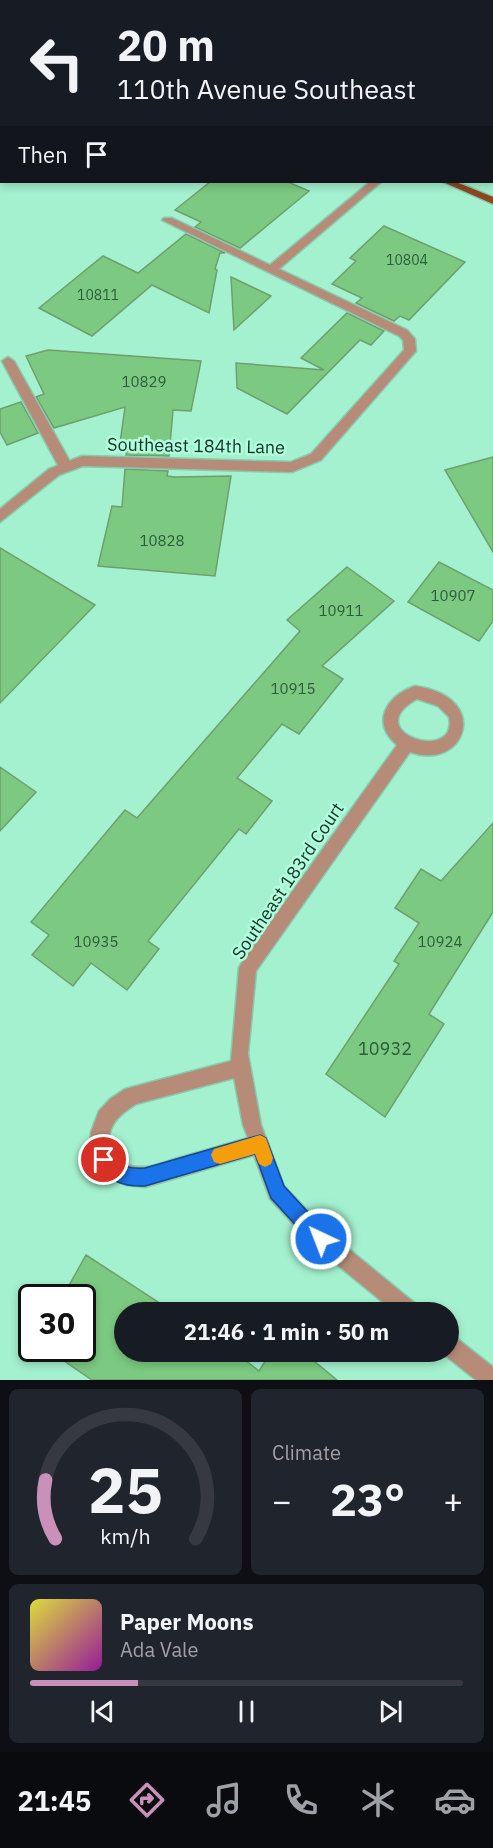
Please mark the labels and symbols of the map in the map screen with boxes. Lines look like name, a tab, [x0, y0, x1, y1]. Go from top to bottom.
house number: 10804	[386, 251, 428, 269]
house number: 10811	[77, 286, 119, 304]
house number: 10829	[121, 372, 167, 391]
street label: Southeast 184th Lane	[107, 432, 285, 459]
house number: 10828	[139, 531, 185, 550]
house number: 10907	[430, 586, 476, 605]
house number: 10911	[318, 601, 364, 620]
house number: 10915	[270, 679, 316, 698]
street label: Southeast 183rd Court	[227, 798, 349, 963]
house number: 10935	[73, 932, 119, 951]
house number: 10924	[417, 932, 463, 951]
house number: 10932	[358, 1037, 412, 1060]
pin	[78, 1134, 129, 1185]
position arrow	[289, 1207, 353, 1271]
speed limit sign: 30	[18, 1284, 96, 1362]

